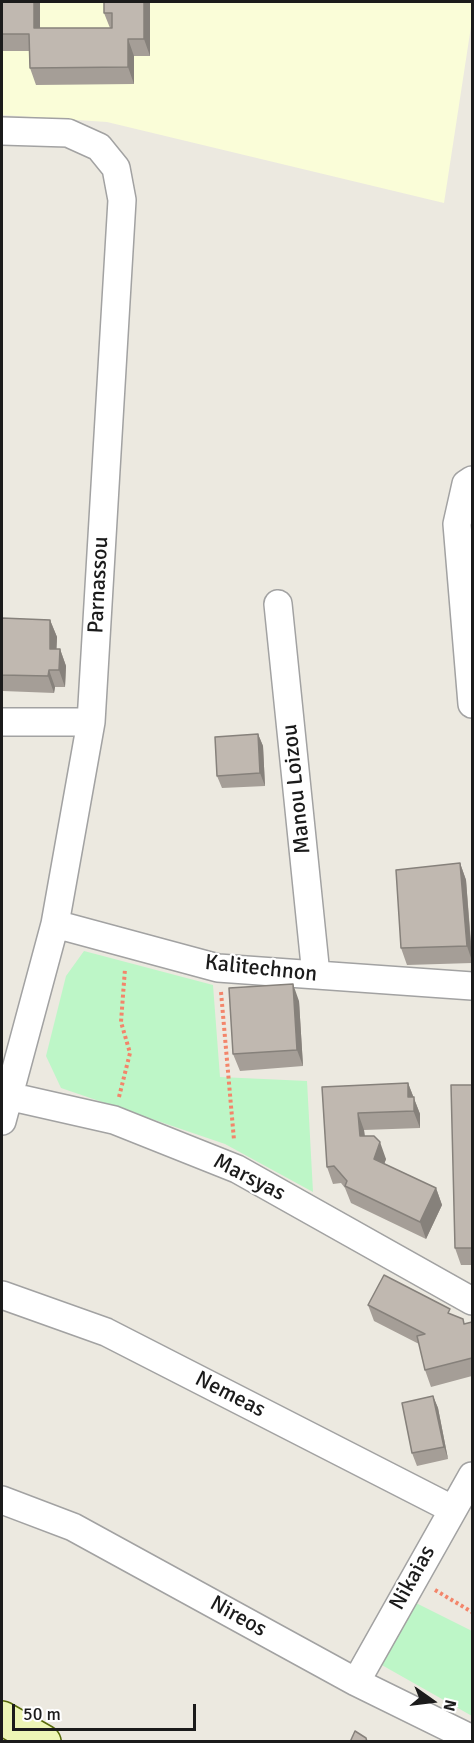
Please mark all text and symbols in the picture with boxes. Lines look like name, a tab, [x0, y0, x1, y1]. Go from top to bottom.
street label: Parnassou	[83, 536, 115, 634]
street label: Manou Loizou	[277, 723, 317, 855]
street label: Kalitechnon	[204, 950, 318, 988]
street label: Marsyas	[209, 1149, 289, 1207]
street label: Nemeas	[190, 1366, 270, 1424]
street label: Nikaias	[385, 1541, 441, 1615]
street label: Nireos	[205, 1591, 271, 1643]
north arrow	[402, 1671, 462, 1731]
scale bar	[15, 1692, 200, 1730]
text: N	[438, 1698, 461, 1713]
text: 50 m	[23, 1703, 61, 1725]

